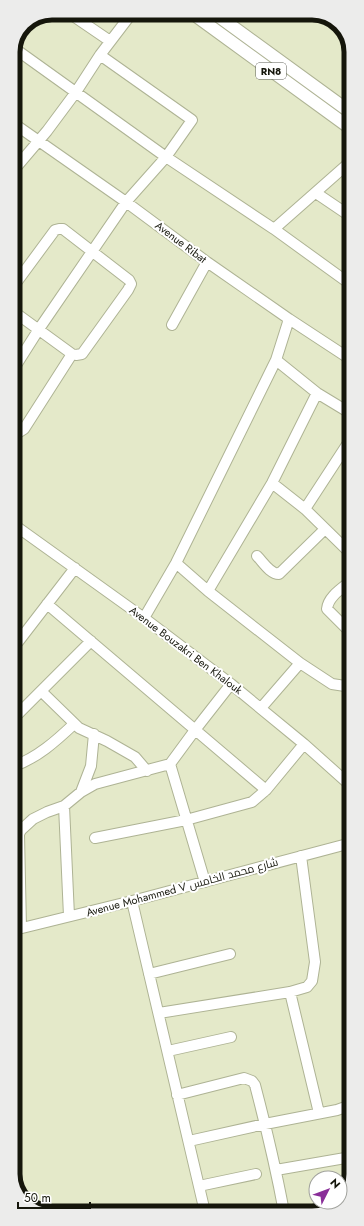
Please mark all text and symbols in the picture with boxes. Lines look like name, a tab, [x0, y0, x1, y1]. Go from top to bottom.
road number: RN8	[256, 63, 286, 79]
street label: Avenue Ribat	[152, 217, 210, 267]
street label: Avenue Bouzakri Ben Khalouk	[126, 602, 246, 698]
street label: Avenue Mohammed V شارع محمد الخامس	[84, 854, 280, 920]
north arrow	[308, 1170, 348, 1210]
text: N	[327, 1175, 344, 1192]
scale bar	[18, 1184, 90, 1210]
text: 50 m	[24, 1189, 51, 1207]

